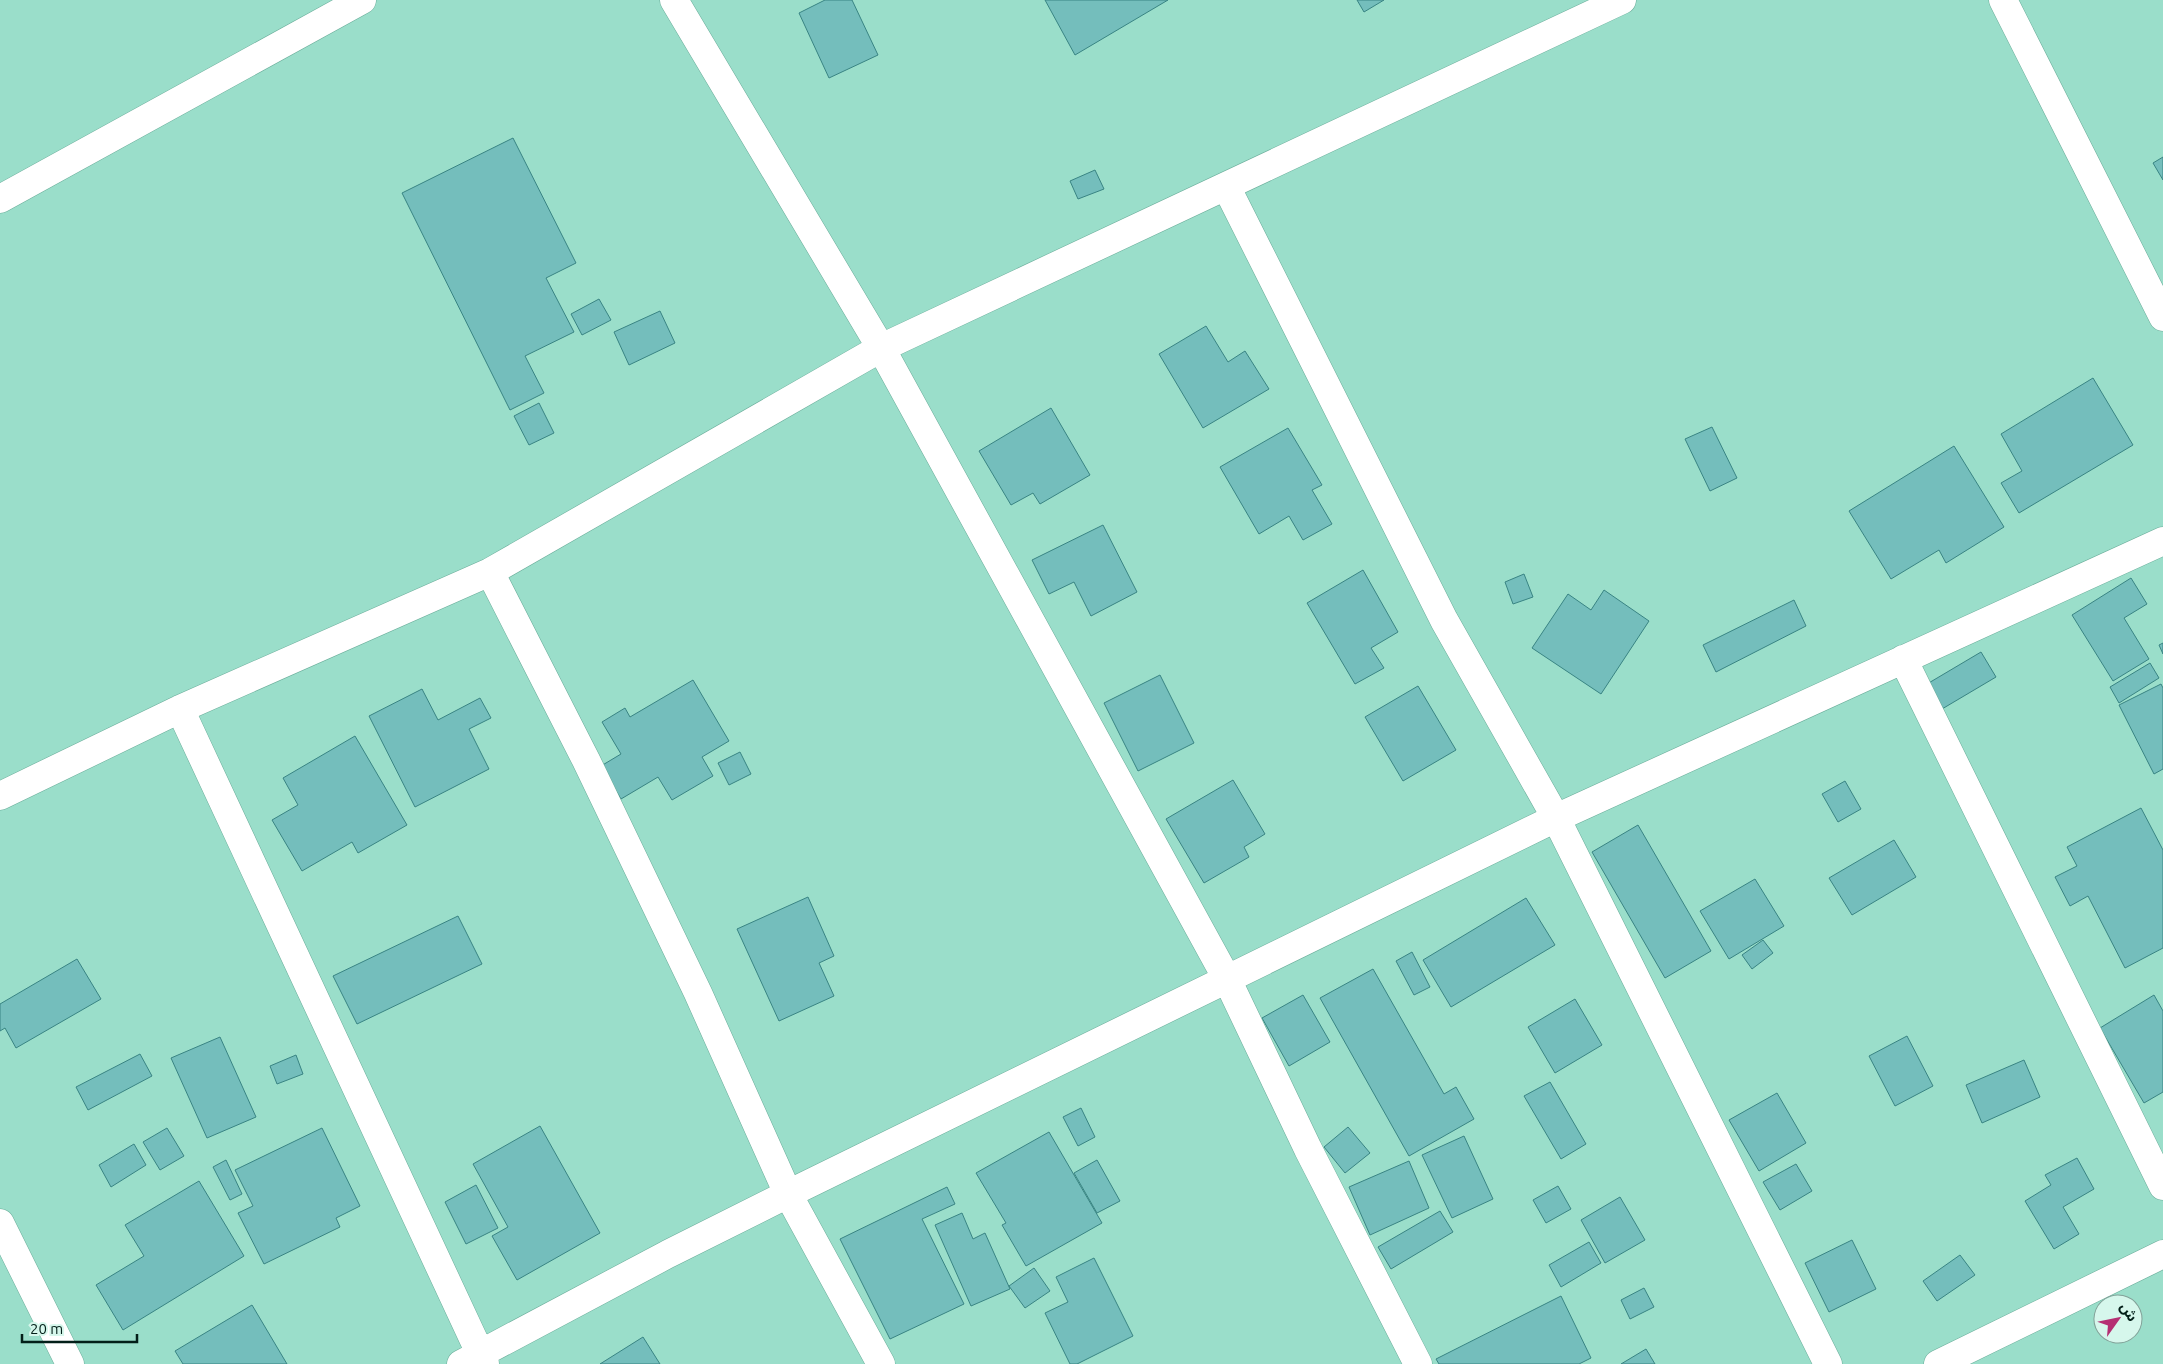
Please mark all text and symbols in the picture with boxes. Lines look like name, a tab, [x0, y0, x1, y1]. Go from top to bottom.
north arrow	[2093, 1294, 2143, 1344]
text: ش	[2117, 1300, 2141, 1324]
scale bar	[22, 1312, 138, 1344]
text: 20 m	[30, 1320, 63, 1337]

